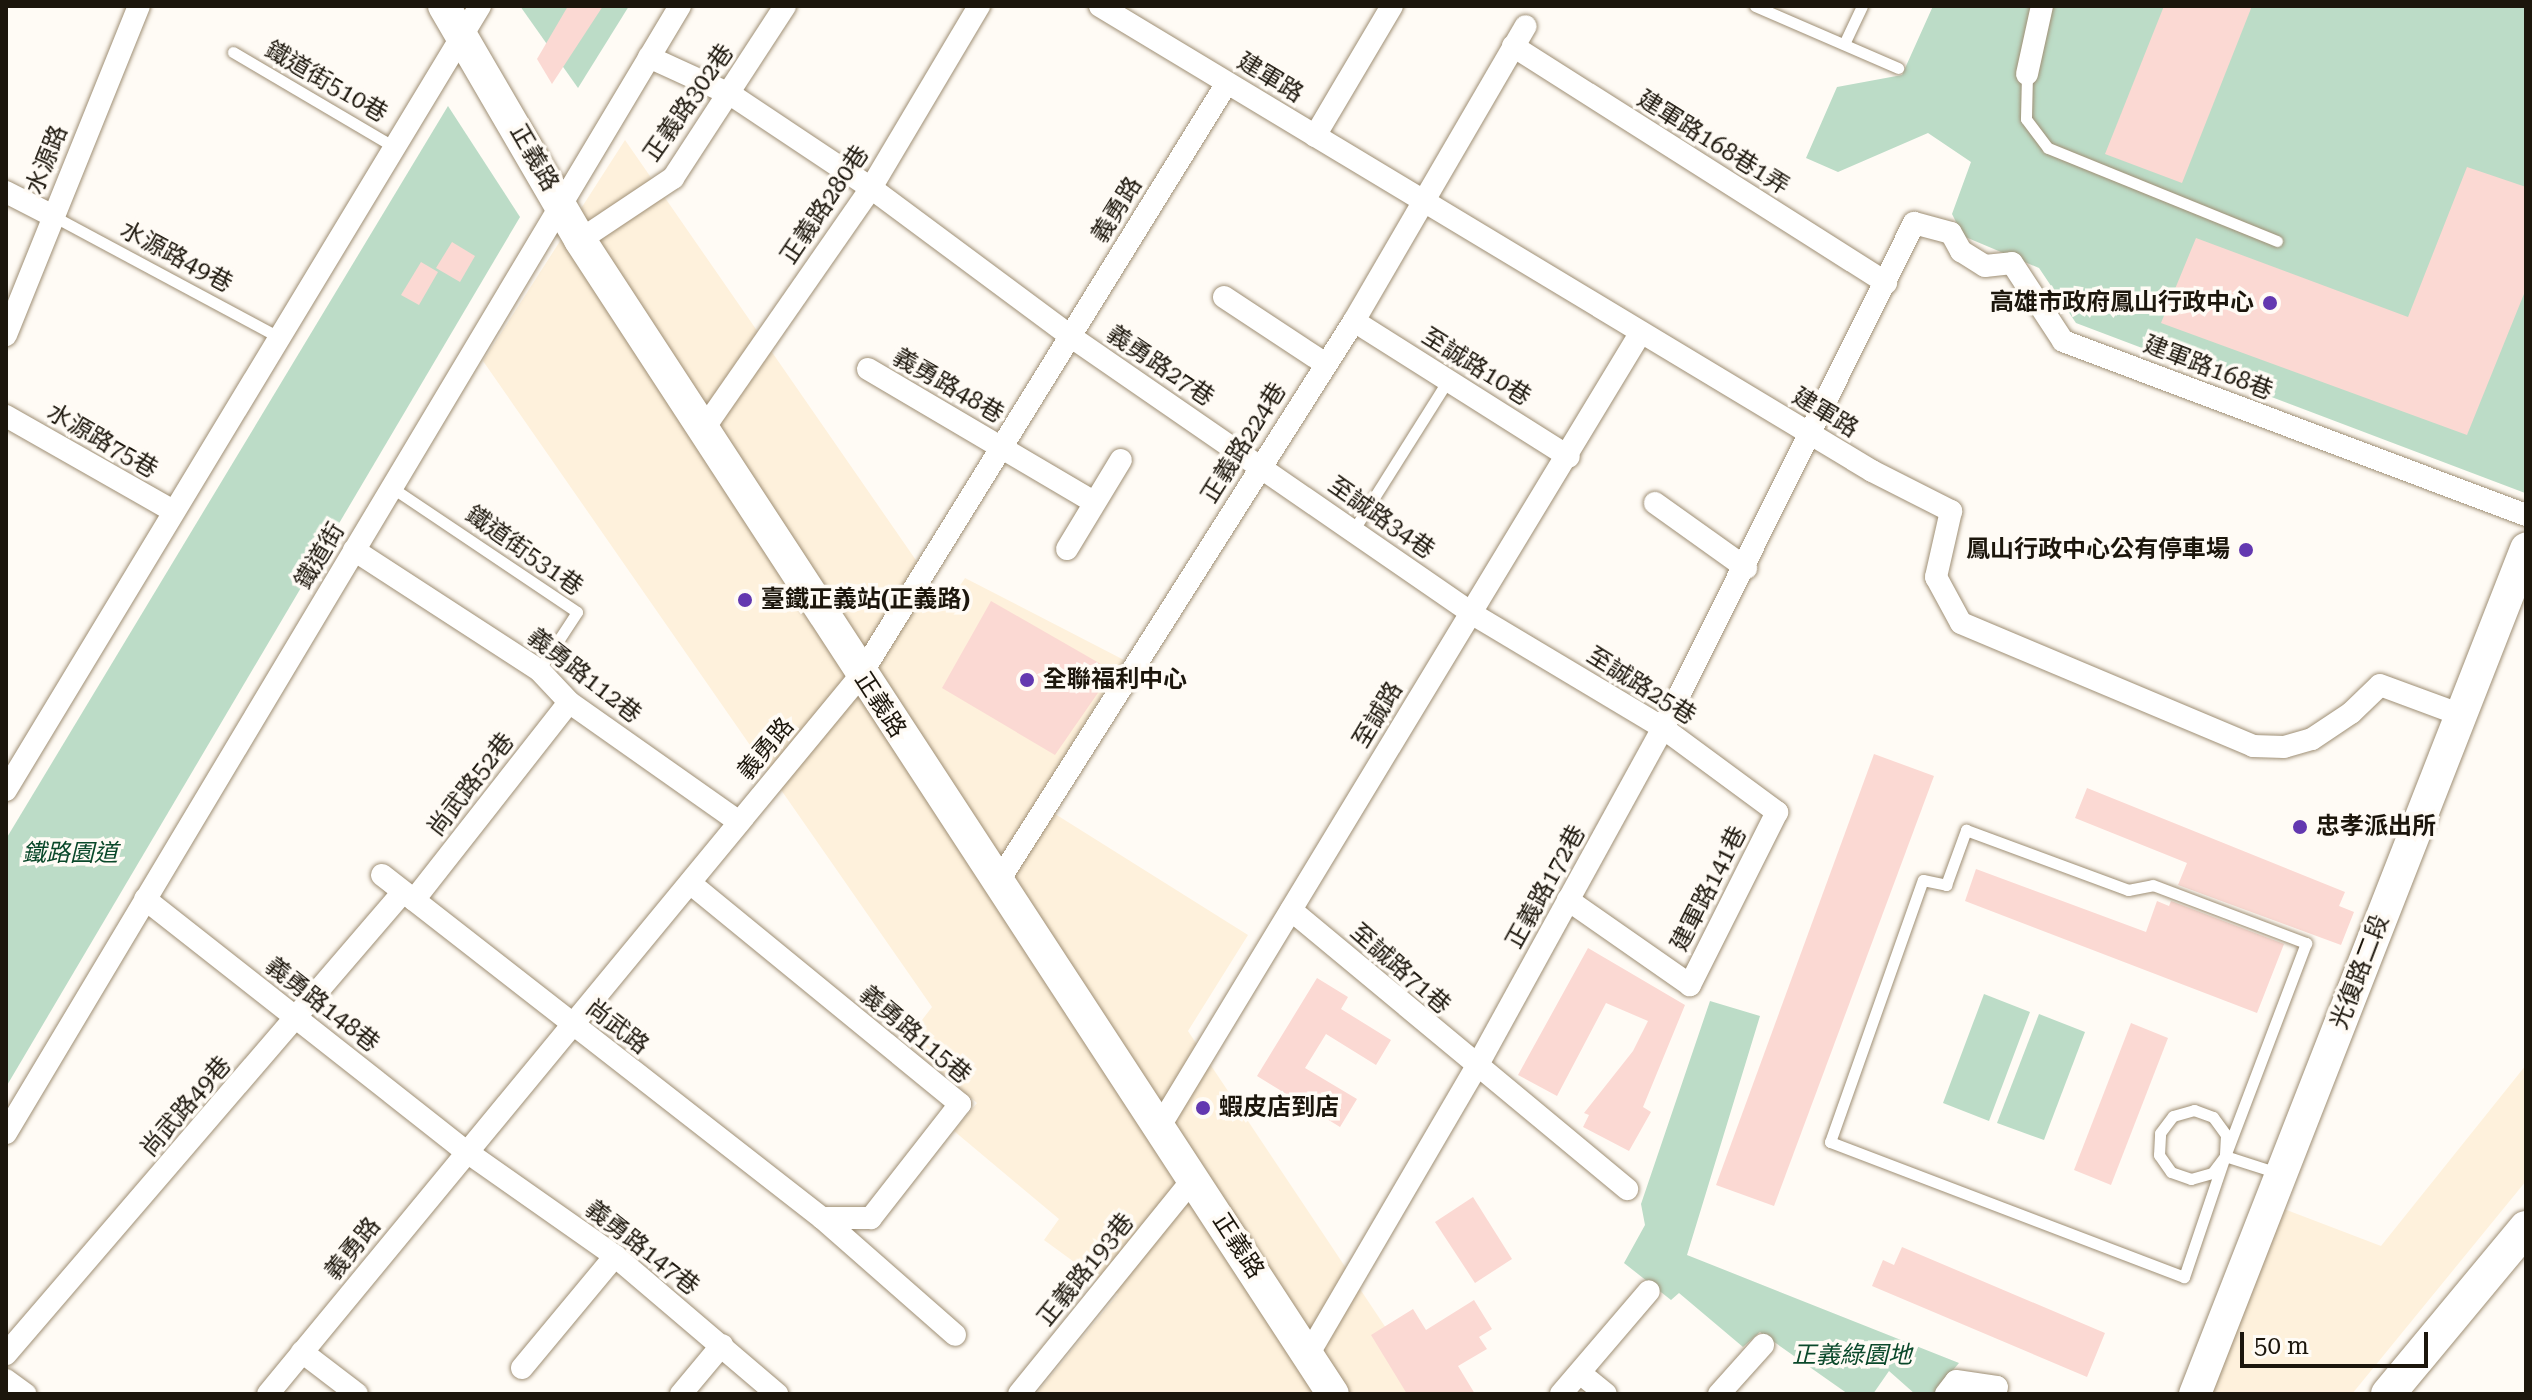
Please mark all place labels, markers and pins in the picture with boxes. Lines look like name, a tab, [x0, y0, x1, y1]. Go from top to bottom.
place label: 高雄市政府鳳山行政中心	[1990, 289, 2254, 317]
marker: 高雄市政府鳳山行政中心	[2261, 294, 2279, 312]
place label: 鳳山行政中心公有停車場	[1966, 536, 2230, 564]
marker: 鳳山行政中心公有停車場	[2237, 541, 2255, 559]
place label: 臺鐵正義站(正義路)	[761, 586, 970, 614]
marker: 臺鐵正義站(正義路)	[736, 591, 754, 609]
place label: 全聯福利中心	[1043, 666, 1187, 694]
marker: 全聯福利中心	[1018, 671, 1036, 689]
place label: 忠孝派出所	[2316, 813, 2436, 841]
marker: 忠孝派出所	[2291, 818, 2309, 836]
place label: 蝦皮店到店	[1219, 1094, 1339, 1122]
marker: 蝦皮店到店	[1194, 1099, 1212, 1117]

